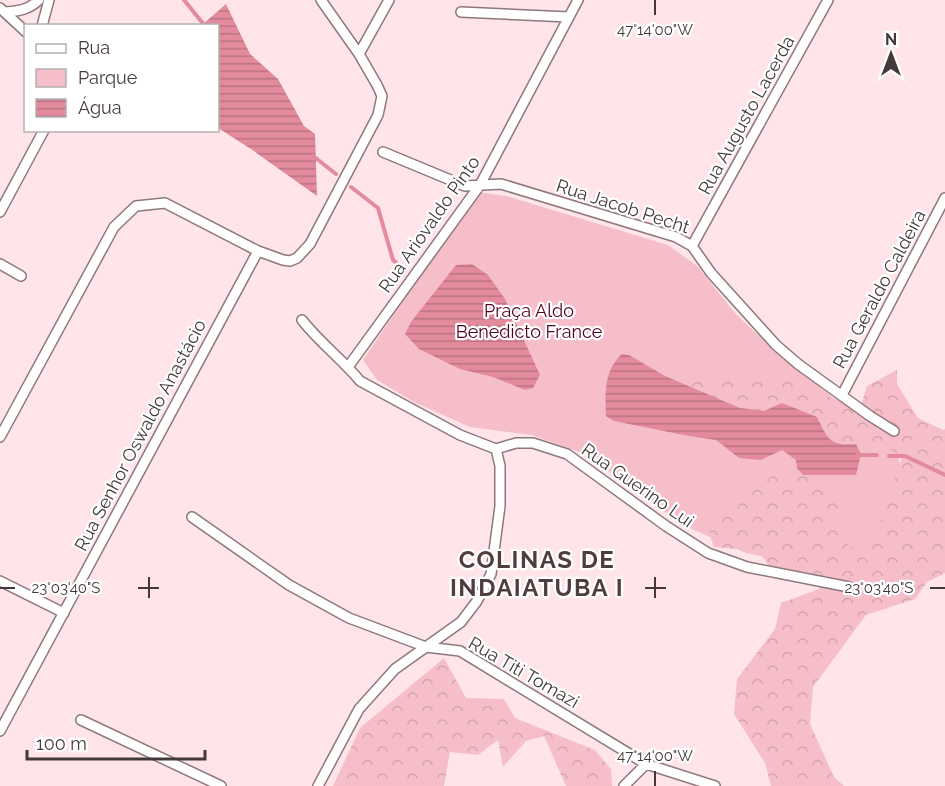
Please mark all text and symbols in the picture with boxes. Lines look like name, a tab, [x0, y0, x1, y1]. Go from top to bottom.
text: 47°14'00"W	[617, 21, 693, 39]
legend	[24, 24, 219, 132]
north arrow	[861, 24, 921, 84]
text: N	[885, 30, 897, 49]
street label: Rua Augusto Lacerda	[694, 32, 798, 198]
text: Rua	[78, 37, 110, 58]
text: Parque	[78, 67, 138, 88]
text: Água	[78, 96, 122, 118]
street label: Rua Ariovaldo Pinto	[374, 152, 484, 296]
street label: Rua Jacob Pecht	[554, 175, 692, 237]
street label: Rua Geraldo Caldeira	[828, 206, 930, 372]
park label: Praça Aldo Benedicto France	[456, 300, 603, 342]
street label: Rua Senhor Oswaldo Anastácio	[70, 315, 210, 554]
street label: Rua Guerino Lui	[578, 439, 698, 531]
district label: COLINAS DE INDAIATUBA I	[450, 545, 624, 602]
text: 23°03'40"S	[32, 579, 100, 597]
text: 23°03'40"S	[845, 579, 913, 597]
street label: Rua Titi Tomazi	[465, 632, 583, 712]
scale bar	[27, 723, 206, 761]
text: 100 m	[36, 733, 87, 754]
text: 47°14'00"W	[617, 747, 693, 765]

